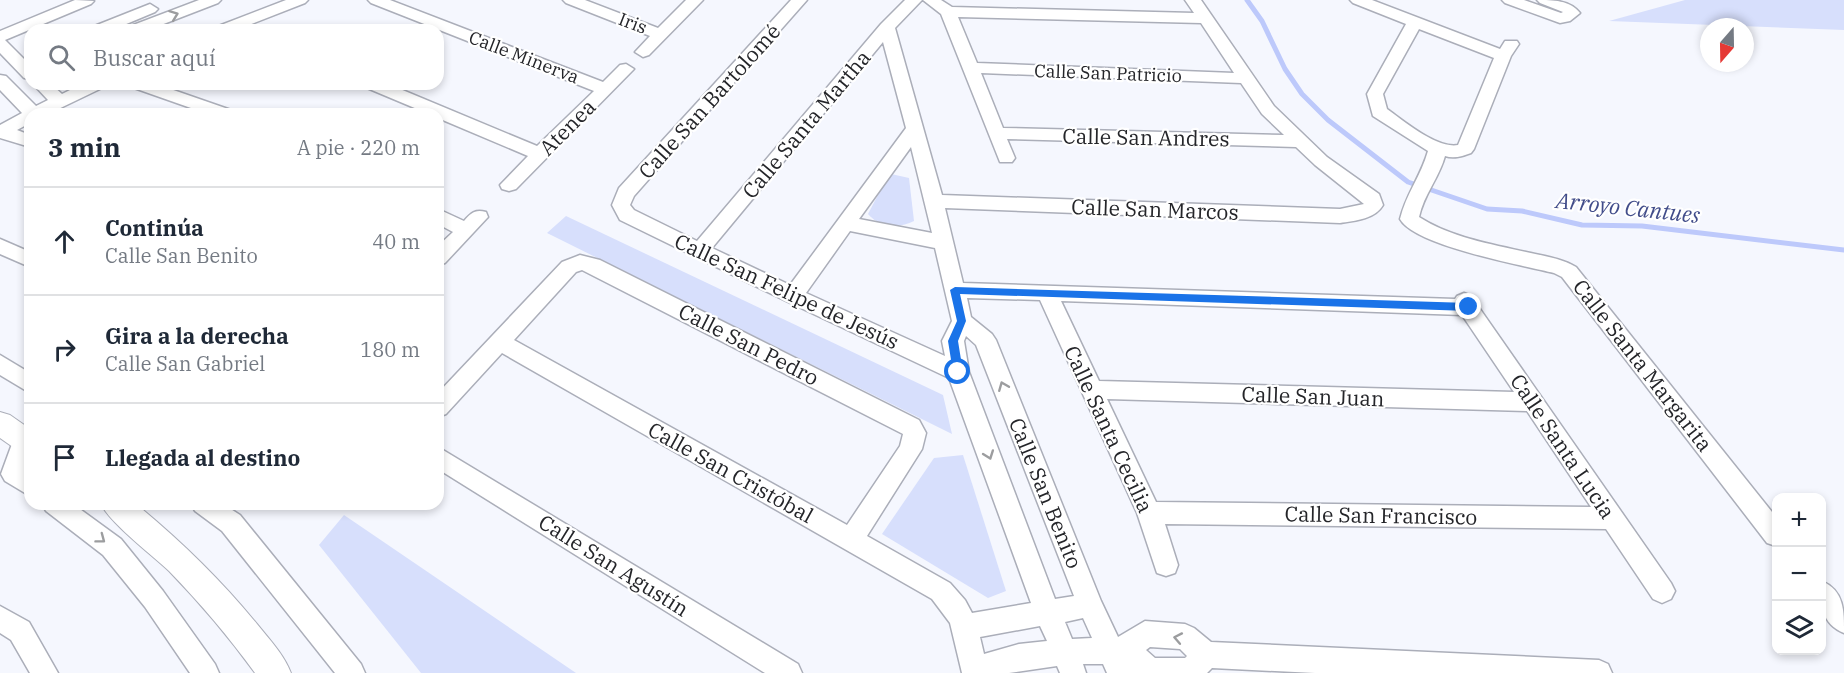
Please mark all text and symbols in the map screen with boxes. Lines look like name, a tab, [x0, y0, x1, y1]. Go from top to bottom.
street label: Iris	[616, 7, 650, 39]
one-way arrow	[168, 9, 178, 22]
street label: Calle San Bartolomé	[632, 18, 786, 184]
north arrow	[1700, 18, 1754, 72]
search box	[24, 24, 444, 90]
street label: Calle Minerva	[466, 25, 583, 89]
icon: search	[45, 41, 78, 74]
text: Buscar aquí	[93, 43, 216, 72]
street label: Calle Santa Martha	[736, 44, 876, 204]
street label: Calle San Patricio	[1034, 59, 1182, 87]
street label: Atenea	[533, 93, 601, 161]
street label: Calle San Andres	[1062, 122, 1230, 152]
text: 3 min	[48, 130, 121, 164]
text: A pie · 220 m	[297, 134, 420, 161]
water label: Arroyo Cantues	[1553, 185, 1702, 229]
street label: Calle San Marcos	[1071, 192, 1239, 226]
text: Continúa	[105, 213, 204, 242]
icon: ahead	[48, 225, 81, 258]
street label: Calle San Felipe de Jesús	[670, 227, 904, 355]
text: 40 m	[372, 228, 420, 255]
text: Calle San Benito	[105, 242, 258, 269]
street label: Calle Santa Margarita	[1567, 273, 1719, 457]
route end	[1455, 293, 1481, 319]
street label: Calle San Pedro	[674, 297, 824, 391]
text: Gira a la derecha	[105, 321, 289, 350]
icon: right	[48, 333, 81, 366]
text: 180 m	[360, 336, 420, 363]
street label: Calle Santa Cecilia	[1058, 341, 1160, 517]
text: Calle San Gabriel	[105, 350, 265, 377]
route start	[944, 358, 970, 384]
street label: Calle Santa Lucia	[1504, 368, 1622, 524]
street label: Calle San Juan	[1241, 380, 1385, 412]
one-way arrow	[998, 381, 1010, 392]
street label: Calle San Benito	[1003, 413, 1089, 573]
street label: Calle San Cristóbal	[643, 415, 819, 529]
icon: arrive	[48, 441, 81, 474]
text: Llegada al destino	[105, 443, 300, 472]
one-way arrow	[982, 449, 994, 460]
map controls	[1772, 493, 1826, 655]
button: +	[1772, 493, 1826, 547]
street label: Calle San Francisco	[1284, 499, 1478, 531]
street label: Calle San Agustín	[534, 508, 694, 622]
one-way arrow	[94, 532, 105, 543]
button: −	[1772, 547, 1826, 601]
button: layers	[1772, 601, 1826, 655]
one-way arrow	[1173, 632, 1183, 645]

